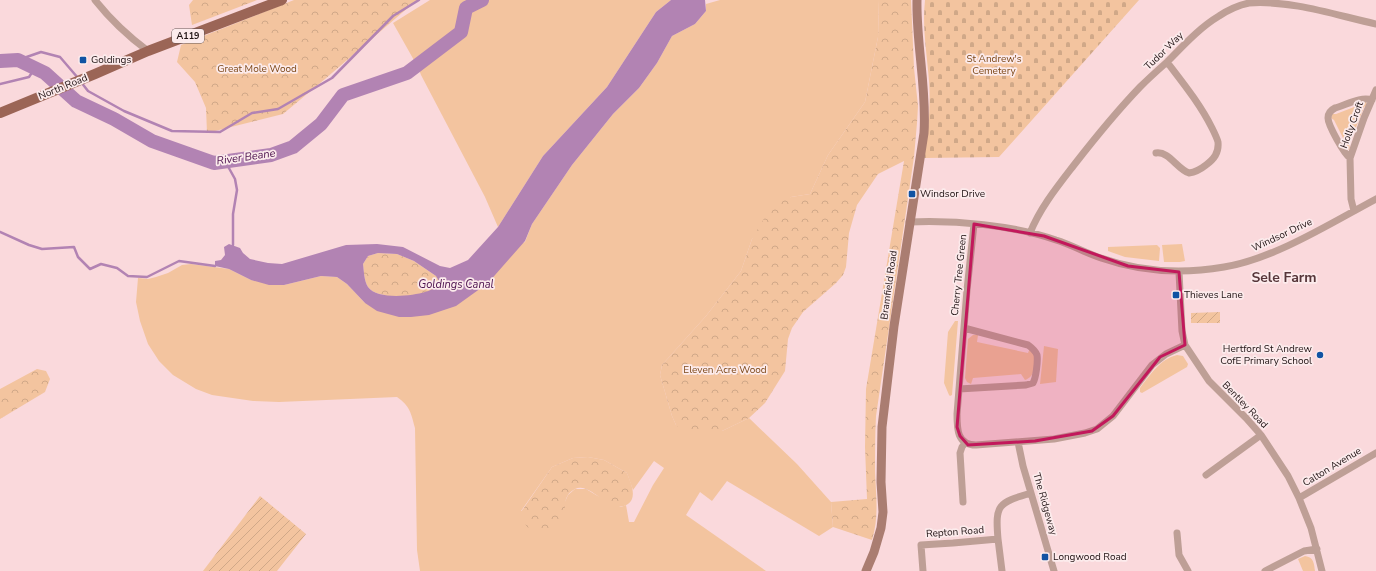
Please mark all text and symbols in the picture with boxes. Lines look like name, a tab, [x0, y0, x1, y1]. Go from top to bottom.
street label: Tudor Way	[1141, 28, 1187, 73]
road number: A119	[172, 29, 204, 43]
park label: St Andrew's Cemetery	[966, 52, 1022, 78]
place label: Goldings	[91, 53, 131, 67]
marker: Goldings	[78, 55, 88, 65]
park label: Great Mole Wood	[217, 62, 297, 76]
street label: North Road	[36, 71, 90, 103]
street label: Holly Croft	[1337, 99, 1367, 150]
water label: River Beane	[216, 145, 277, 169]
place label: Windsor Drive	[920, 187, 985, 201]
marker: Windsor Drive	[907, 189, 917, 199]
street label: Windsor Drive	[1250, 215, 1314, 255]
street label: Cherry Tree Green	[948, 234, 970, 316]
street label: Bramfield Road	[877, 249, 901, 320]
district label: Sele Farm	[1251, 268, 1317, 287]
water label: Goldings Canal	[418, 277, 494, 292]
place label: Thieves Lane	[1184, 288, 1243, 302]
marker: Thieves Lane	[1171, 290, 1181, 300]
place label: Hertford St Andrew CofE Primary School	[1220, 342, 1313, 368]
marker: Hertford St Andrew CofE Primary School	[1315, 350, 1325, 360]
park label: Eleven Acre Wood	[683, 363, 767, 377]
street label: Bentley Road	[1219, 378, 1271, 432]
street label: Calton Avenue	[1300, 444, 1364, 490]
street label: The Ridgeway	[1029, 471, 1061, 538]
street label: Repton Road	[925, 523, 985, 541]
place label: Longwood Road	[1053, 550, 1127, 564]
marker: Longwood Road	[1040, 552, 1050, 562]

